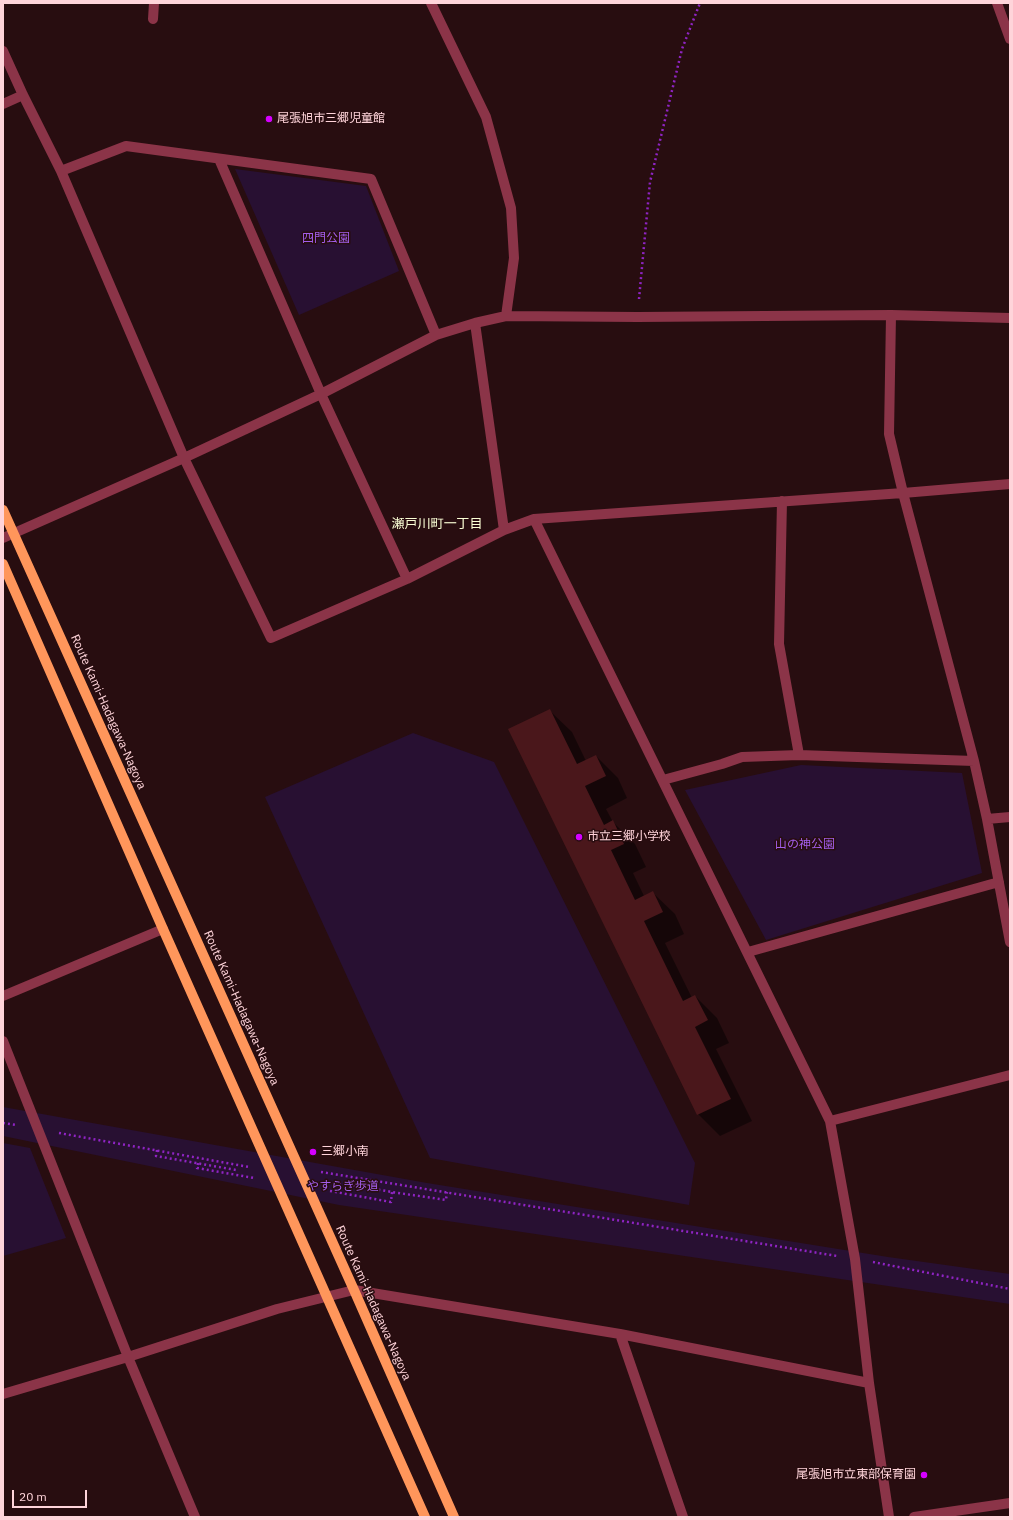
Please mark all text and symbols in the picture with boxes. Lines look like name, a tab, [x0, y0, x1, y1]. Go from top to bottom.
place label: 尾張旭市三郷児童館	[277, 112, 385, 126]
marker: 尾張旭市三郷児童館	[264, 114, 274, 124]
park label: 四門公園	[302, 232, 350, 246]
district label: 瀬戸川町一丁目	[392, 516, 482, 532]
street label: Route Kami-Hadagawa-Nagoya	[67, 632, 149, 792]
place label: 市立三郷小学校	[587, 830, 671, 844]
marker: 市立三郷小学校	[574, 832, 584, 842]
park label: 山の神公園	[775, 838, 835, 852]
street label: Route Kami-Hadagawa-Nagoya	[200, 928, 282, 1088]
place label: 三郷小南	[321, 1145, 369, 1159]
marker: 三郷小南	[308, 1147, 318, 1157]
park label: やすらぎ歩道	[307, 1180, 379, 1194]
street label: Route Kami-Hadagawa-Nagoya	[332, 1223, 414, 1383]
place label: 尾張旭市立東部保育園	[796, 1468, 916, 1482]
marker: 尾張旭市立東部保育園	[919, 1470, 929, 1480]
scale bar	[14, 1482, 89, 1508]
text: 20 m	[19, 1489, 47, 1504]

